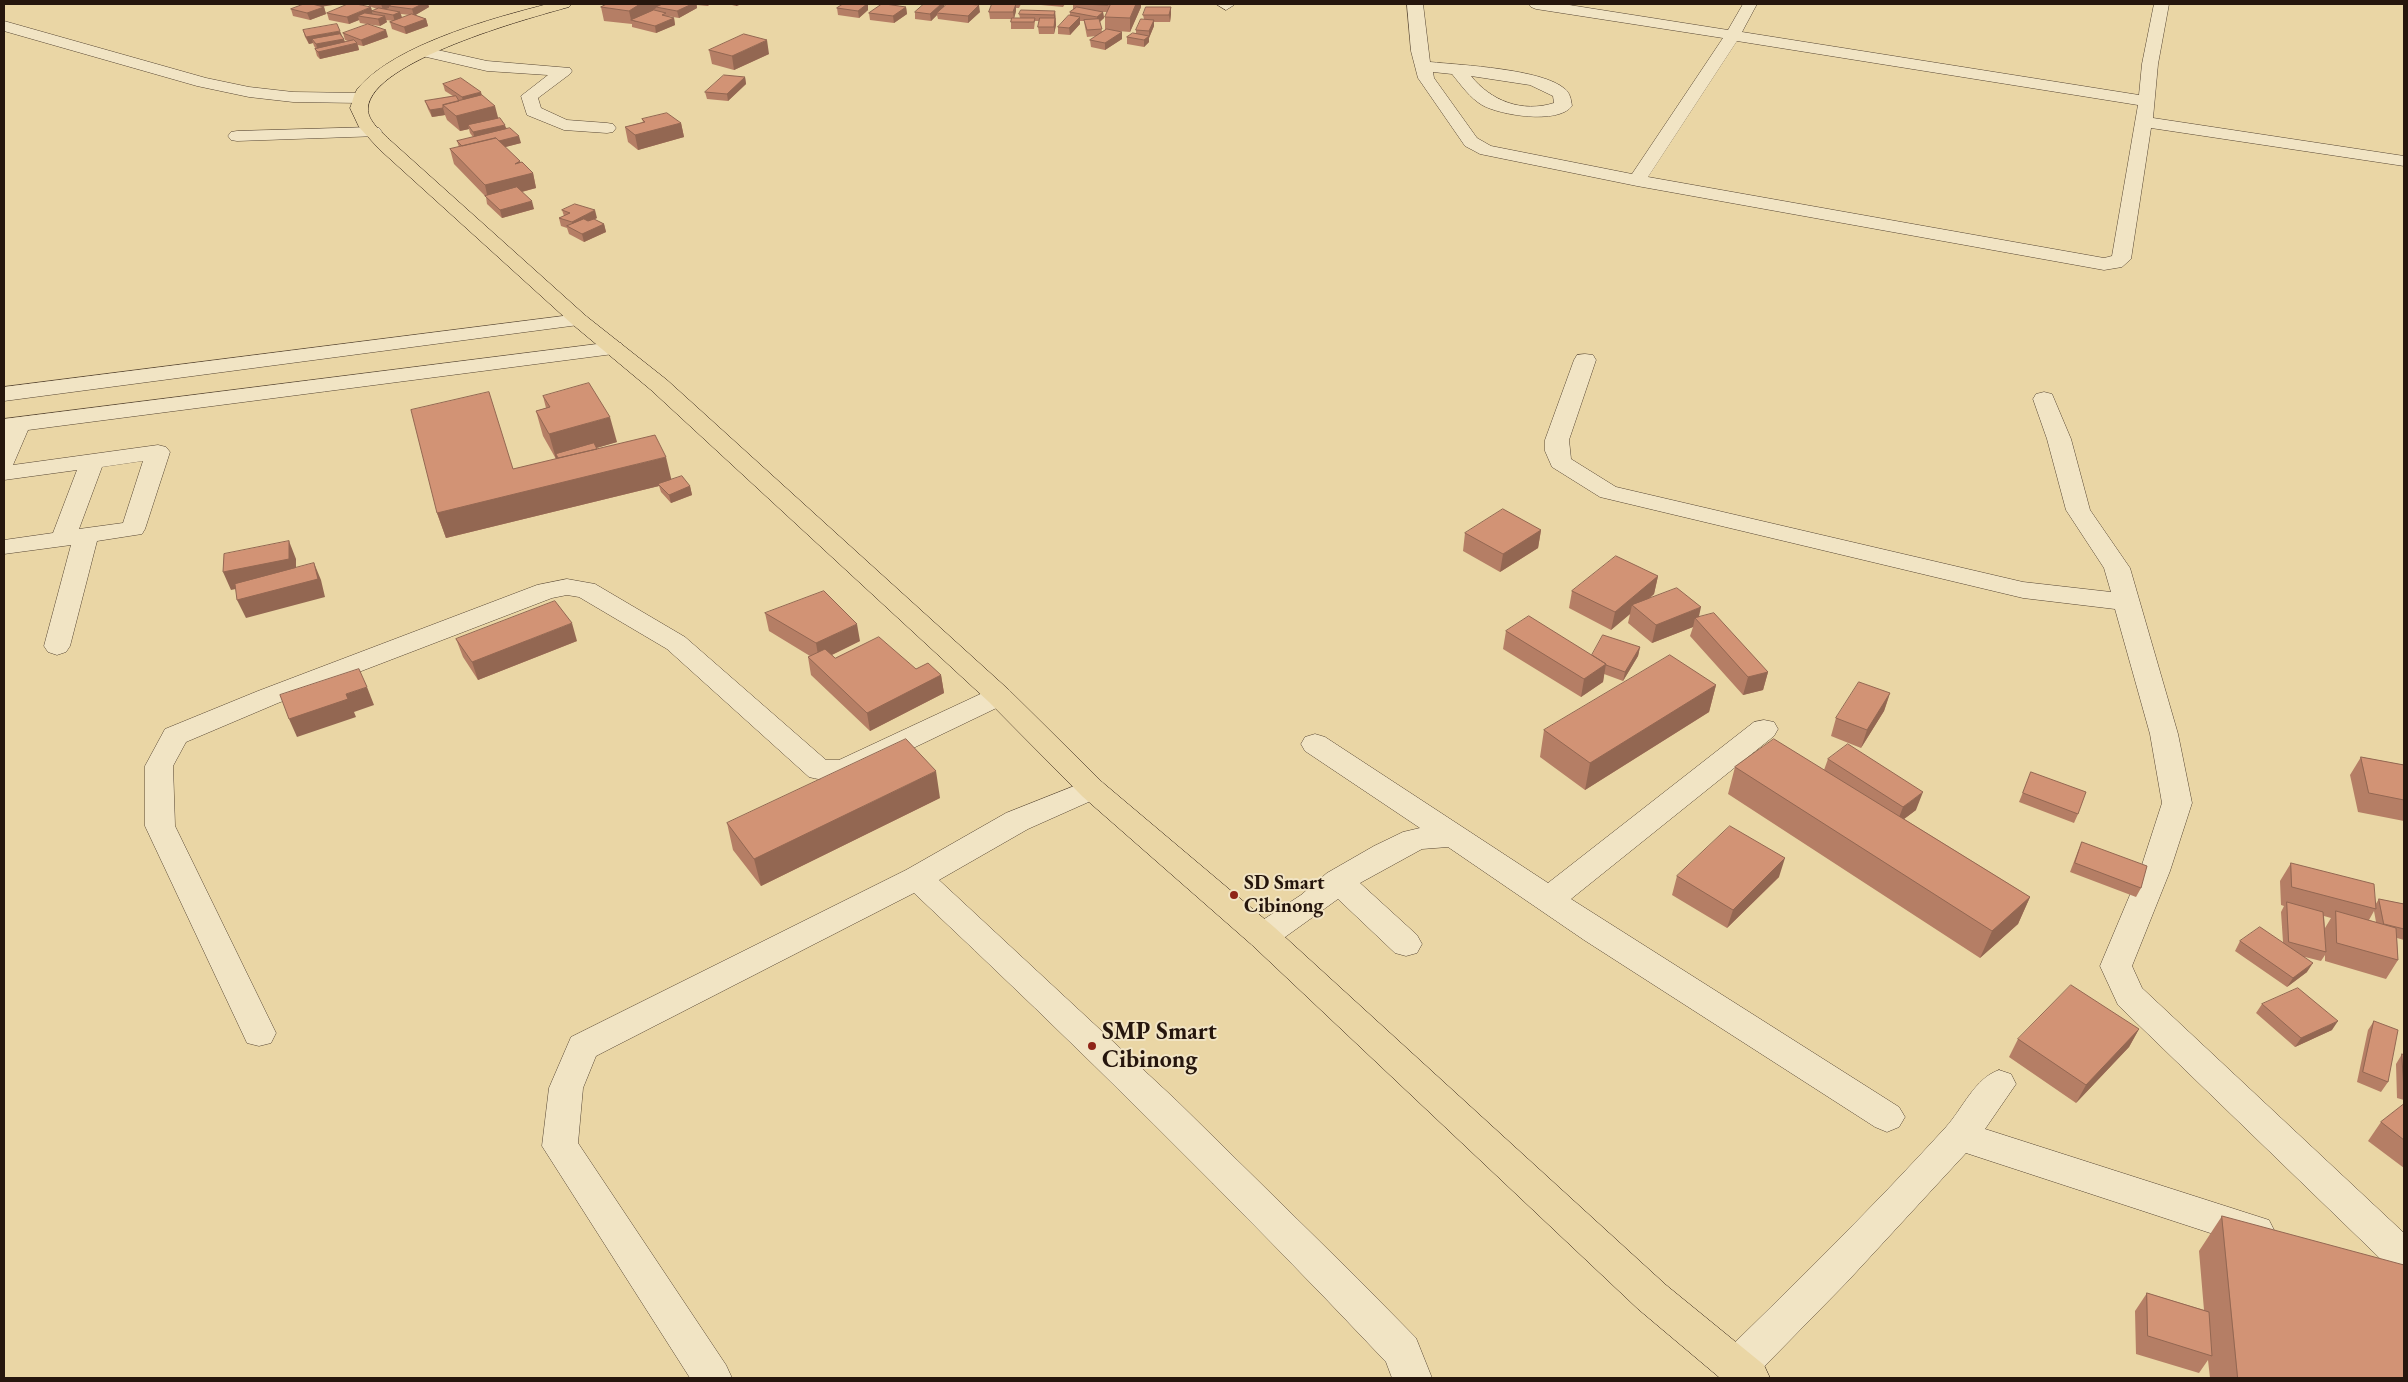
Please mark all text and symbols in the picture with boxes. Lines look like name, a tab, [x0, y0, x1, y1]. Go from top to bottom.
place label: SD Smart Cibinong	[1244, 872, 1324, 919]
marker: SD Smart Cibinong	[1228, 889, 1240, 901]
place label: SMP Smart Cibinong	[1102, 1018, 1217, 1074]
marker: SMP Smart Cibinong	[1086, 1040, 1098, 1052]

